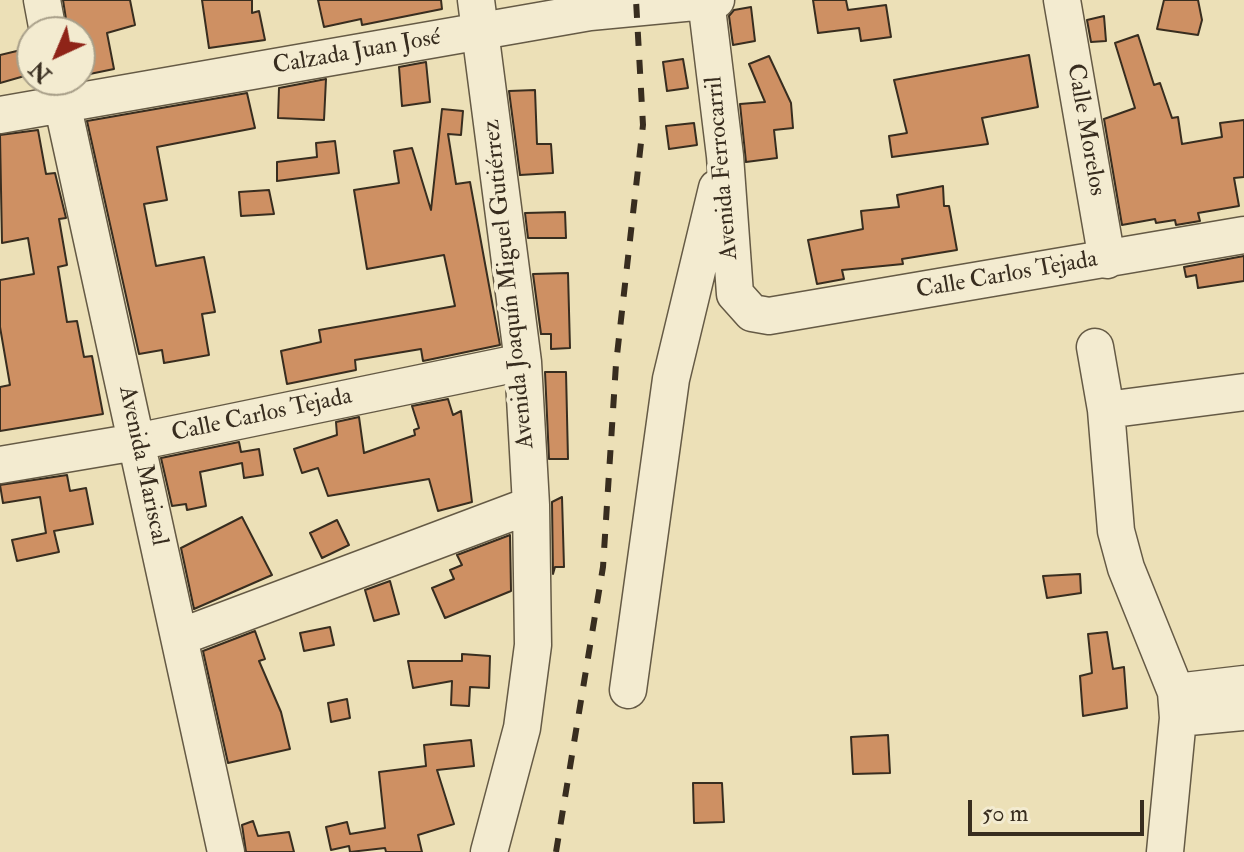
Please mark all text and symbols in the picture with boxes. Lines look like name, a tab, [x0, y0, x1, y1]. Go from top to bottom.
north arrow	[16, 16, 96, 96]
street label: Calzada Juan José	[271, 24, 443, 82]
text: N	[24, 55, 58, 89]
street label: Calle Morelos	[1059, 62, 1111, 198]
street label: Avenida Ferrocarril	[701, 75, 745, 261]
street label: Avenida Joaquín Miguel Gutiérrez	[478, 118, 542, 450]
street label: Calle Carlos Tejada	[914, 246, 1100, 306]
street label: Calle Carlos Tejada	[169, 383, 355, 449]
street label: Avenida Mariscal	[111, 384, 173, 548]
scale bar	[972, 784, 1148, 834]
text: 50 m	[982, 798, 1028, 829]

